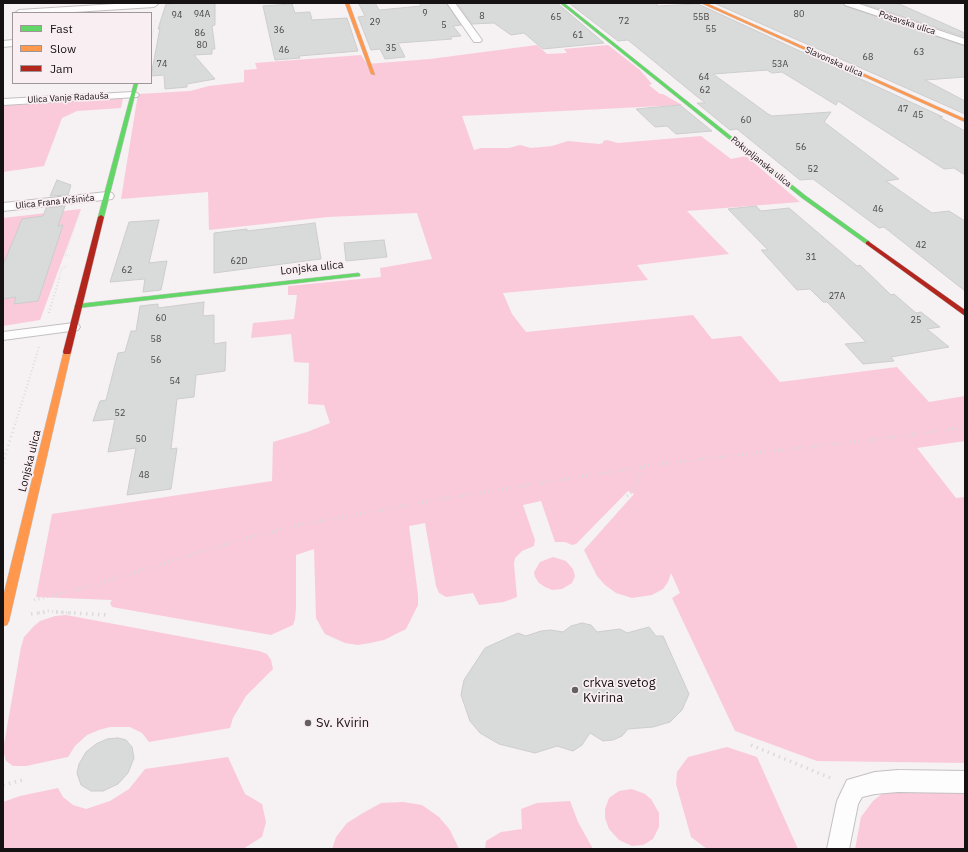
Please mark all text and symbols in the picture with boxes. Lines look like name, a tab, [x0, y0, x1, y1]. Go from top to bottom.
house number: 9	[422, 8, 428, 18]
house number: 94A	[194, 9, 210, 19]
house number: 80	[794, 9, 804, 19]
street label: Posavska ulica	[877, 9, 937, 37]
house number: 94	[172, 10, 182, 20]
house number: 8	[479, 11, 485, 21]
legend	[12, 12, 152, 84]
house number: 65	[551, 12, 561, 22]
house number: 55B	[693, 12, 709, 22]
house number: 72	[619, 16, 629, 26]
house number: 29	[370, 17, 380, 27]
house number: 5	[441, 20, 447, 30]
text: Fast	[50, 21, 73, 36]
house number: 55	[706, 24, 716, 34]
house number: 36	[274, 25, 284, 35]
house number: 86	[195, 28, 205, 38]
house number: 61	[573, 30, 583, 40]
house number: 80	[197, 40, 207, 50]
text: Slow	[50, 41, 76, 56]
house number: 35	[386, 43, 396, 53]
street label: Slavonska ulica	[803, 44, 865, 80]
house number: 46	[279, 45, 289, 55]
house number: 63	[914, 47, 924, 57]
house number: 68	[863, 52, 873, 62]
house number: 74	[157, 59, 167, 69]
house number: 53A	[772, 59, 788, 69]
text: Jam	[50, 61, 73, 76]
house number: 64	[699, 72, 709, 82]
house number: 62	[700, 85, 710, 95]
street label: Ulica Vanje Radauša	[27, 90, 109, 106]
house number: 47	[898, 104, 908, 114]
house number: 45	[913, 110, 923, 120]
house number: 60	[741, 115, 751, 125]
street label: Pokupljanska ulica	[728, 134, 794, 190]
house number: 56	[796, 142, 806, 152]
house number: 52	[808, 164, 818, 174]
street label: Ulica Frana Kršinića	[15, 192, 95, 212]
house number: 46	[873, 204, 883, 214]
house number: 42	[916, 240, 926, 250]
house number: 31	[806, 252, 816, 262]
house number: 62D	[231, 256, 247, 266]
street label: Lonjska ulica	[280, 258, 344, 278]
house number: 62	[122, 265, 132, 275]
house number: 27A	[829, 291, 845, 301]
house number: 60	[156, 313, 166, 323]
house number: 25	[911, 315, 921, 325]
house number: 58	[151, 334, 161, 344]
house number: 56	[151, 355, 161, 365]
house number: 54	[170, 376, 180, 386]
house number: 52	[115, 408, 125, 418]
street label: Lonjska ulica	[16, 429, 44, 493]
house number: 50	[136, 434, 146, 444]
house number: 48	[139, 470, 149, 480]
place label: crkva svetog Kvirina	[583, 675, 656, 706]
marker: crkva svetog Kvirina	[570, 685, 580, 695]
place label: Sv. Kvirin	[316, 715, 369, 731]
marker: Sv. Kvirin	[303, 718, 313, 728]

